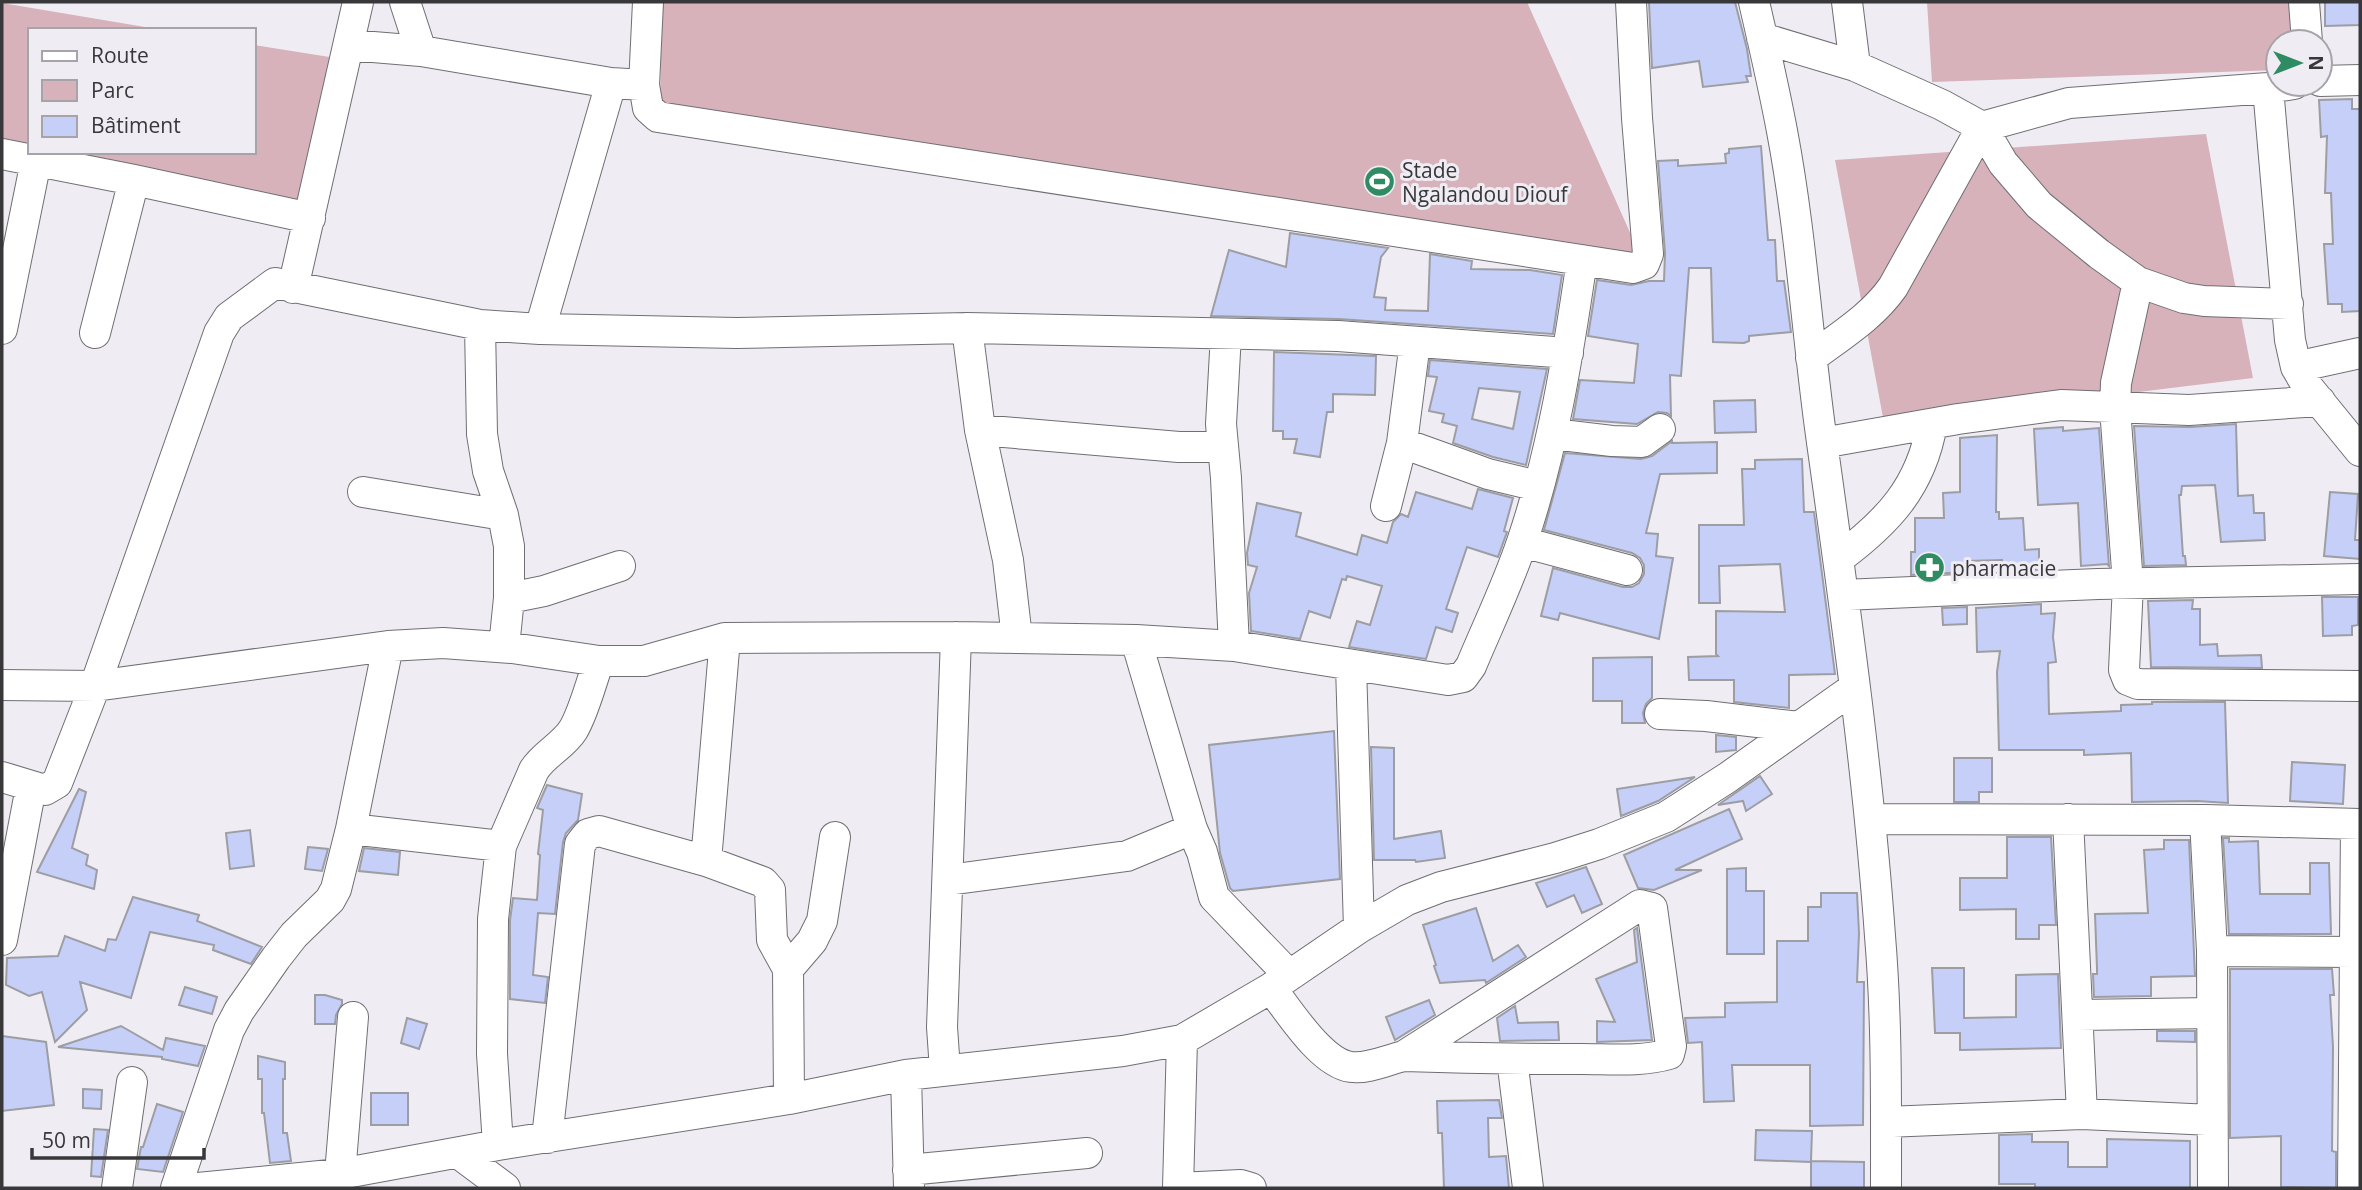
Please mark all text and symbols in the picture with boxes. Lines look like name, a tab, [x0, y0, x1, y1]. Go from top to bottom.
legend	[28, 28, 256, 154]
north arrow	[2264, 28, 2334, 98]
text: Route	[91, 41, 149, 69]
text: N	[2303, 55, 2329, 71]
text: Parc	[91, 76, 134, 104]
text: Bâtiment	[91, 111, 181, 139]
place label: Stade Ngalandou Diouf	[1402, 156, 1570, 208]
sports icon: Stade Ngalandou Diouf	[1362, 165, 1396, 199]
pharmacy icon: pharmacie	[1912, 551, 1946, 585]
place label: pharmacie	[1952, 554, 2056, 582]
scale bar	[32, 1116, 203, 1160]
text: 50 m	[42, 1126, 91, 1154]

